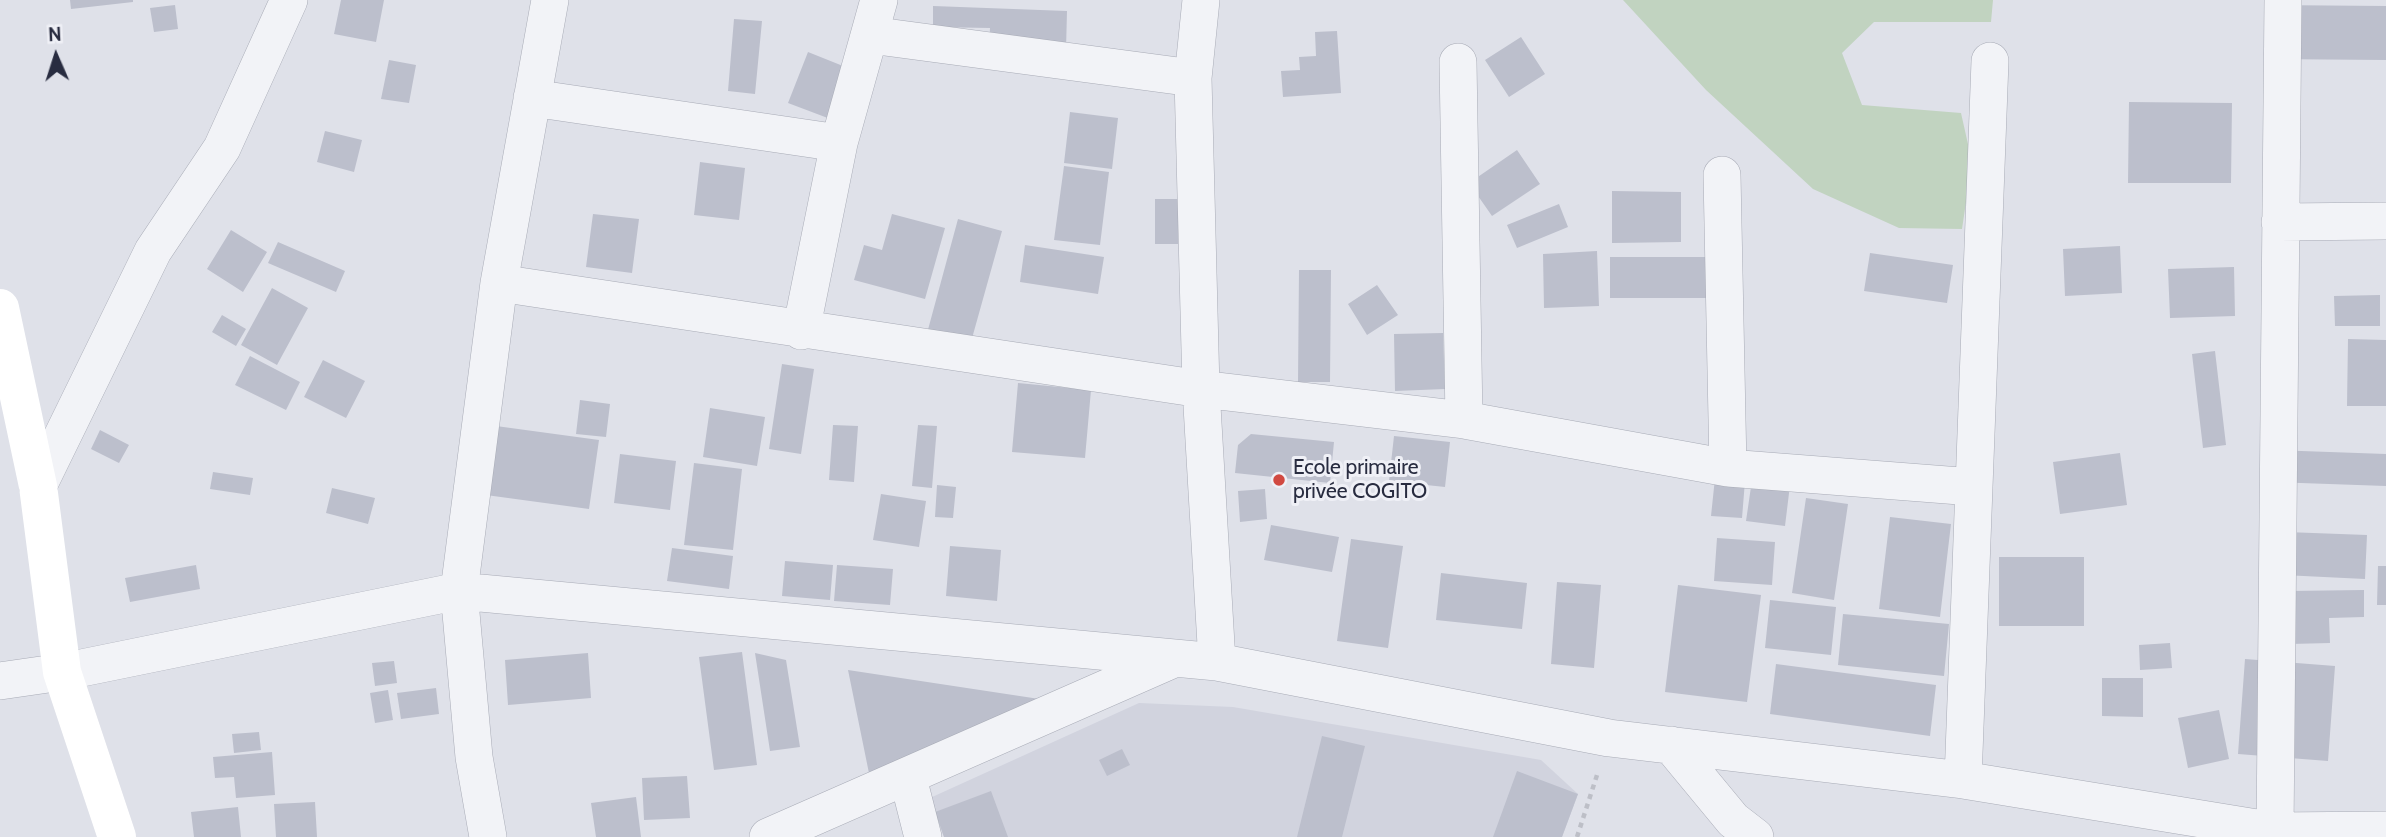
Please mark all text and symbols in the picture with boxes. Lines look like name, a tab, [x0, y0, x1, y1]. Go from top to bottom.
north arrow	[21, 21, 91, 91]
text: N	[48, 23, 62, 46]
place label: Ecole primaire privée COGITO	[1293, 455, 1427, 505]
marker: Ecole primaire privée COGITO	[1271, 472, 1287, 488]

